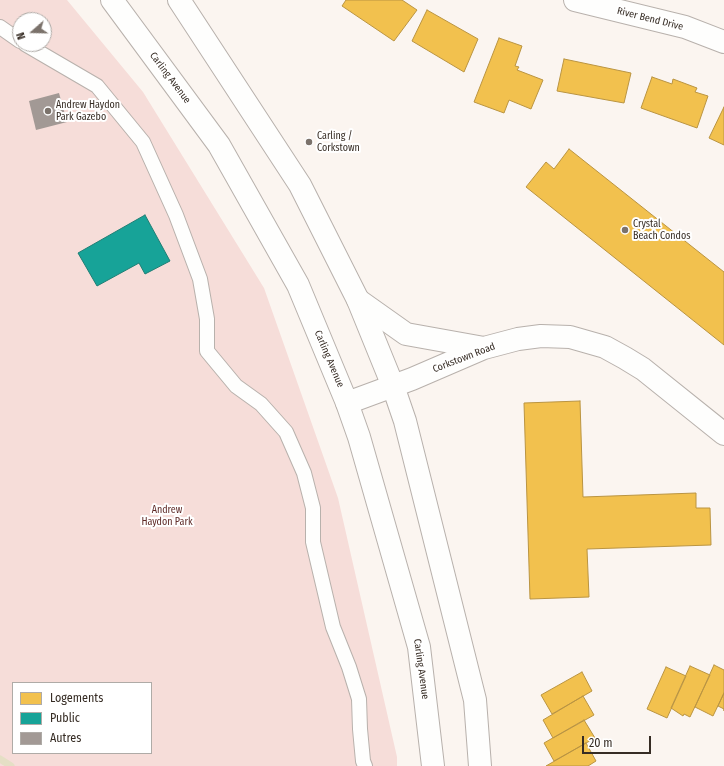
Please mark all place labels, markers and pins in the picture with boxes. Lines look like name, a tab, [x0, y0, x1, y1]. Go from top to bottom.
place label: Andrew Haydon Park Gazebo	[56, 99, 120, 122]
marker: Andrew Haydon Park Gazebo	[43, 106, 53, 116]
place label: Carling / Corkstown	[317, 130, 360, 154]
marker: Carling / Corkstown	[304, 137, 314, 147]
place label: Crystal Beach Condos	[633, 218, 690, 242]
marker: Crystal Beach Condos	[620, 225, 630, 235]

